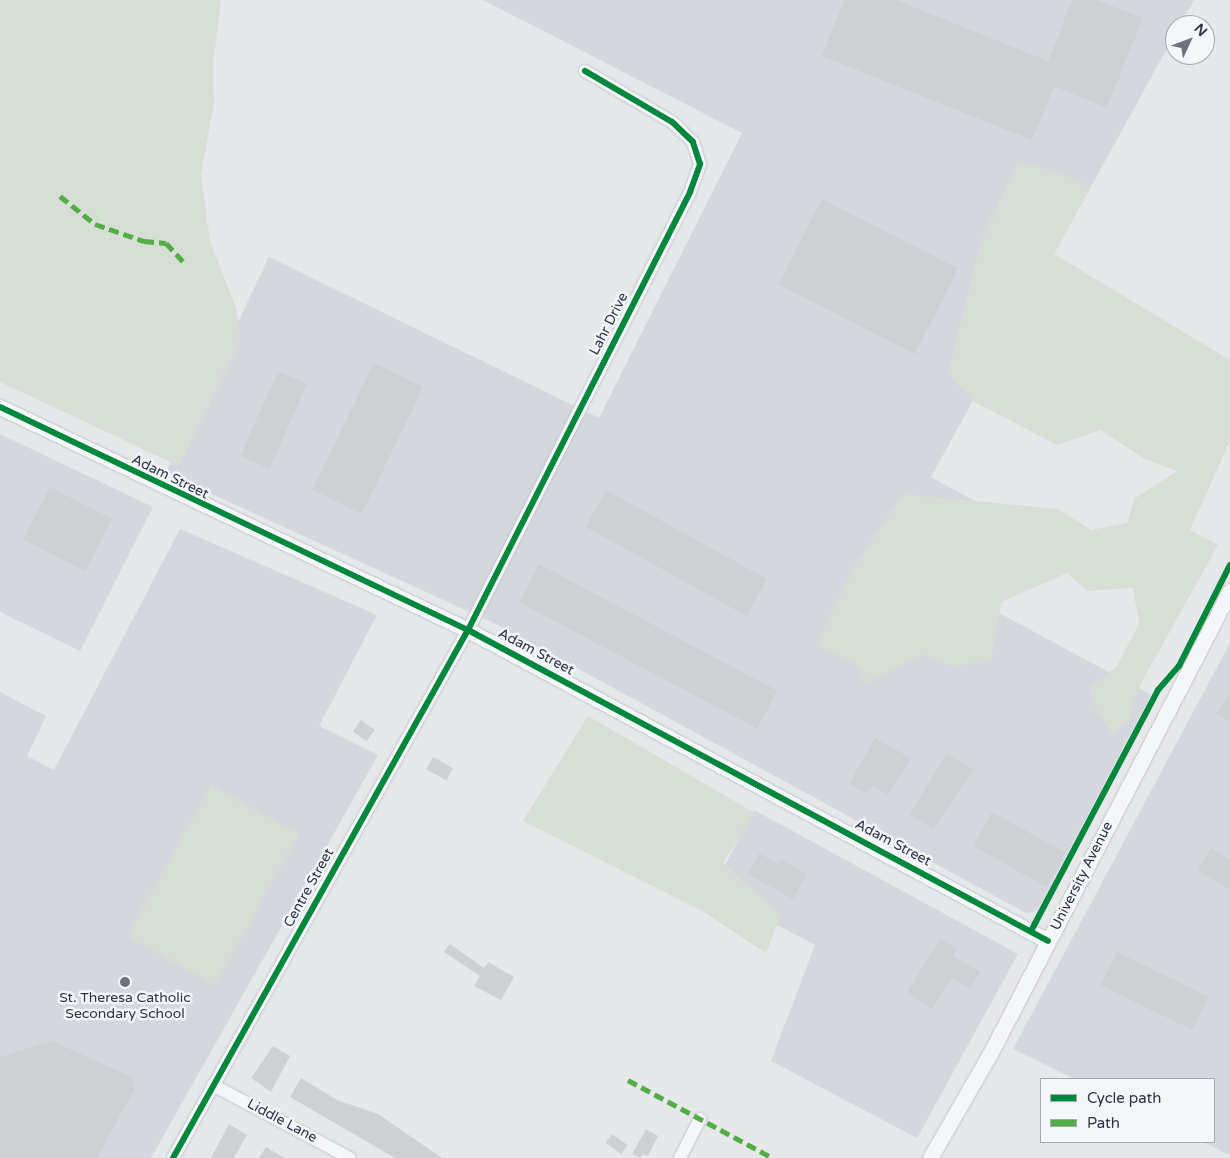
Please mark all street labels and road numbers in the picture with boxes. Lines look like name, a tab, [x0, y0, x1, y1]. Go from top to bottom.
street label: Lahr Drive	[586, 290, 632, 358]
street label: Adam Street	[129, 451, 211, 503]
street label: Adam Street	[495, 625, 577, 679]
street label: Adam Street	[852, 816, 934, 870]
street label: University Avenue	[1047, 819, 1117, 933]
street label: Centre Street	[280, 846, 338, 930]
street label: Liddle Lane	[244, 1096, 320, 1146]

